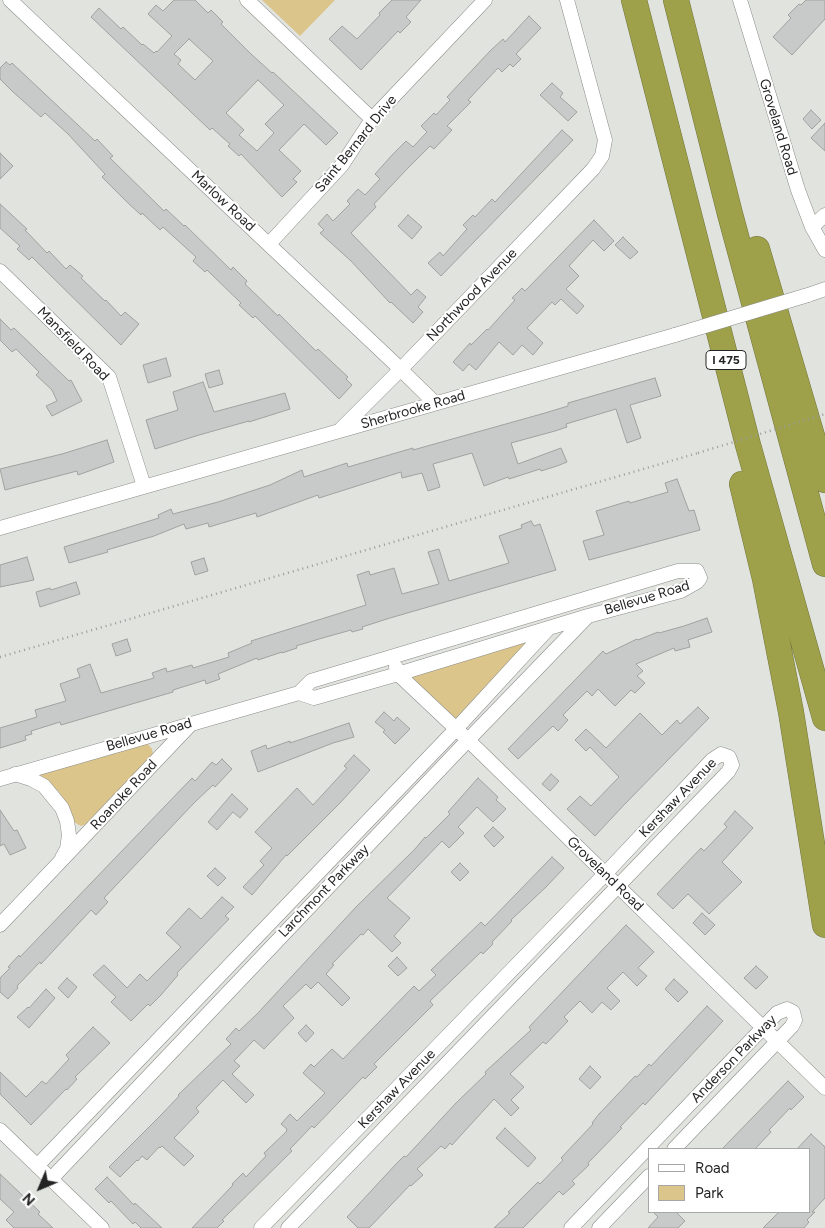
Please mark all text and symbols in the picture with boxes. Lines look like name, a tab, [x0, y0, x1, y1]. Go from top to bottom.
street label: Groveland Road	[755, 77, 801, 177]
street label: Saint Bernard Drive	[312, 92, 400, 196]
street label: Marlow Road	[188, 167, 258, 235]
street label: Northwood Avenue	[423, 245, 521, 345]
street label: Mansfield Road	[33, 304, 113, 384]
road number: I 475	[706, 350, 746, 370]
street label: Sherbrooke Road	[359, 387, 467, 433]
street label: Bellevue Road	[602, 577, 692, 619]
street label: Bellevue Road	[104, 715, 194, 755]
street label: Kershaw Avenue	[636, 755, 720, 841]
street label: Roanoke Road	[87, 756, 161, 834]
street label: Groveland Road	[563, 833, 647, 915]
street label: Larchmont Parkway	[275, 841, 373, 941]
street label: Anderson Parkway	[688, 1012, 780, 1106]
street label: Kershaw Avenue	[355, 1046, 439, 1132]
legend	[648, 1148, 810, 1213]
text: Road	[695, 1159, 730, 1177]
north arrow	[15, 1163, 65, 1213]
text: Park	[695, 1184, 724, 1202]
text: N	[19, 1189, 39, 1209]

